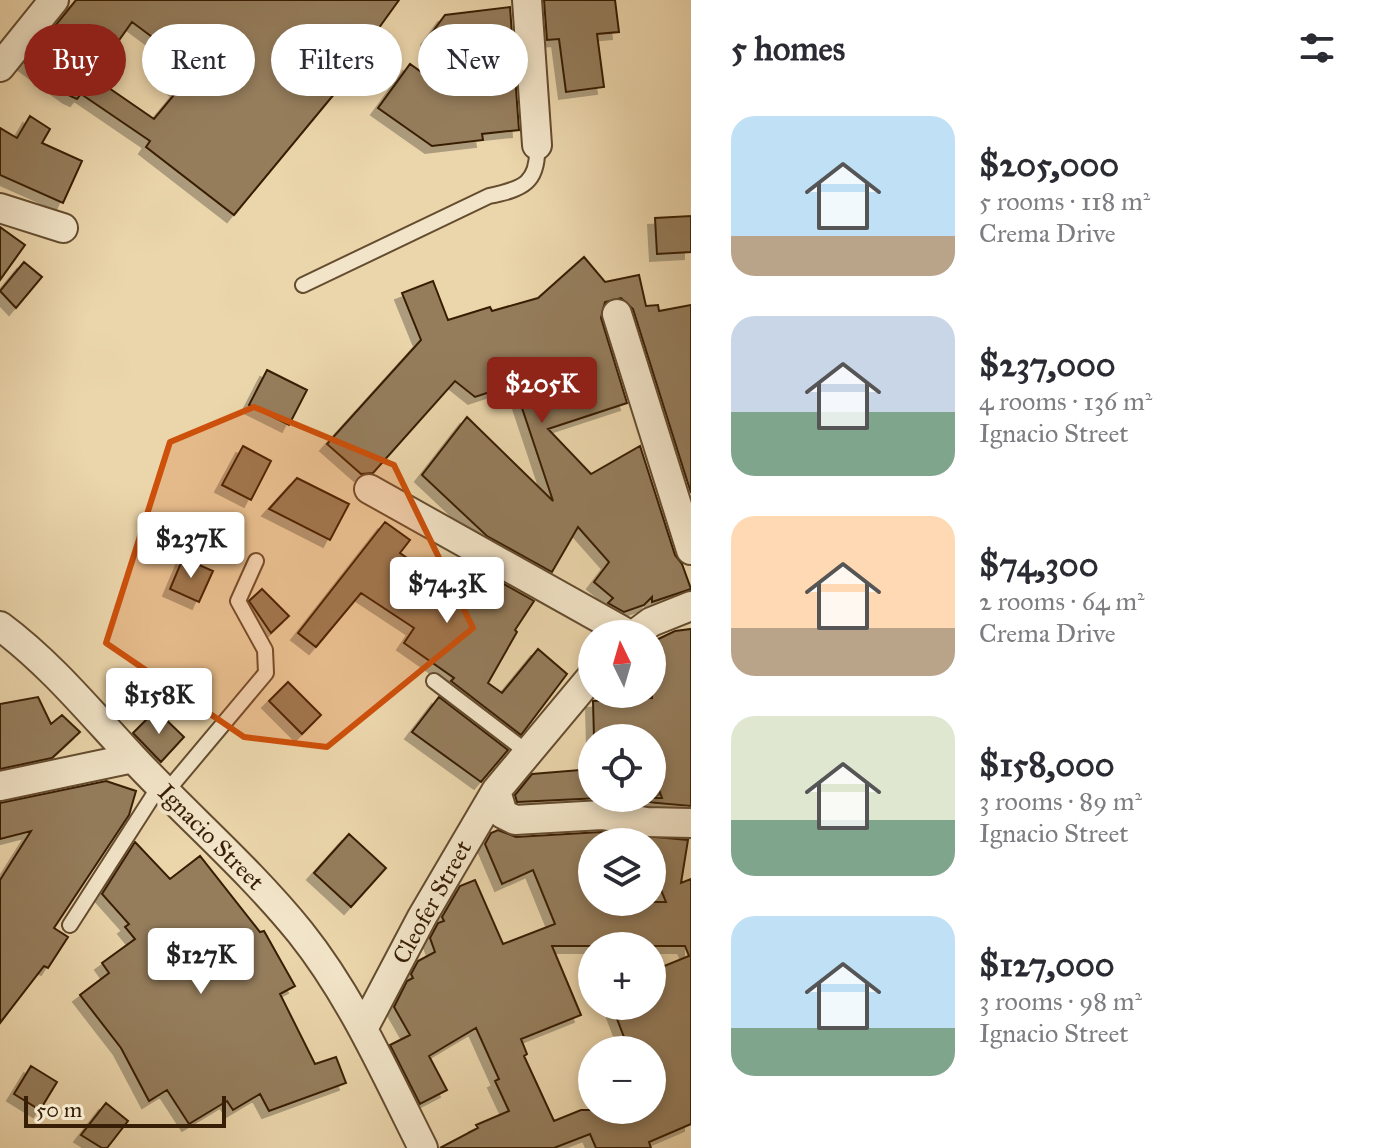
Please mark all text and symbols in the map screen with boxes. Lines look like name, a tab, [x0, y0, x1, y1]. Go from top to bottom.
chip: Buy	[24, 24, 126, 96]
chip: Rent	[142, 24, 255, 96]
chip: Filters	[271, 24, 402, 96]
chip: New	[418, 24, 528, 96]
icon: filters	[1295, 26, 1339, 70]
text: 5 homes	[731, 28, 845, 69]
text: $205,000	[979, 144, 1119, 185]
icon: home	[795, 148, 891, 244]
text: 5 rooms · 118 m²	[979, 185, 1150, 217]
text: Crema Drive	[979, 217, 1116, 249]
text: $237,000	[979, 344, 1116, 385]
icon: home	[795, 348, 891, 444]
pin: $205K	[486, 357, 598, 425]
text: $205K	[505, 367, 579, 399]
text: 4 rooms · 136 m²	[979, 385, 1152, 417]
text: Ignacio Street	[979, 417, 1129, 449]
pin: $237K	[135, 512, 247, 580]
text: $237K	[155, 522, 227, 554]
text: $74,300	[979, 544, 1098, 585]
icon: home	[795, 548, 891, 644]
pin: $74.3K	[382, 557, 512, 625]
text: $74.3K	[408, 567, 486, 599]
text: 2 rooms · 64 m²	[979, 585, 1145, 617]
text: Crema Drive	[979, 617, 1116, 649]
north arrow	[578, 620, 666, 708]
map controls	[578, 620, 666, 1124]
pin: $158K	[103, 668, 215, 736]
text: $158K	[124, 678, 194, 710]
button: locate	[578, 724, 666, 812]
text: $158,000	[979, 744, 1115, 785]
icon: home	[795, 748, 891, 844]
street label: Ignacio Street	[152, 778, 271, 897]
text: 3 rooms · 89 m²	[979, 785, 1142, 817]
text: Ignacio Street	[979, 817, 1129, 849]
button: layers	[578, 828, 666, 916]
street label: Cleofer Street	[386, 835, 478, 969]
pin: $127K	[145, 928, 257, 996]
button: +	[578, 932, 666, 1020]
text: $127K	[166, 938, 236, 970]
text: $127,000	[979, 944, 1115, 985]
icon: home	[795, 948, 891, 1044]
text: 3 rooms · 98 m²	[979, 985, 1142, 1017]
text: Ignacio Street	[979, 1017, 1129, 1049]
button: −	[578, 1036, 666, 1124]
scale bar	[24, 1092, 226, 1128]
text: 50 m	[36, 1096, 82, 1123]

